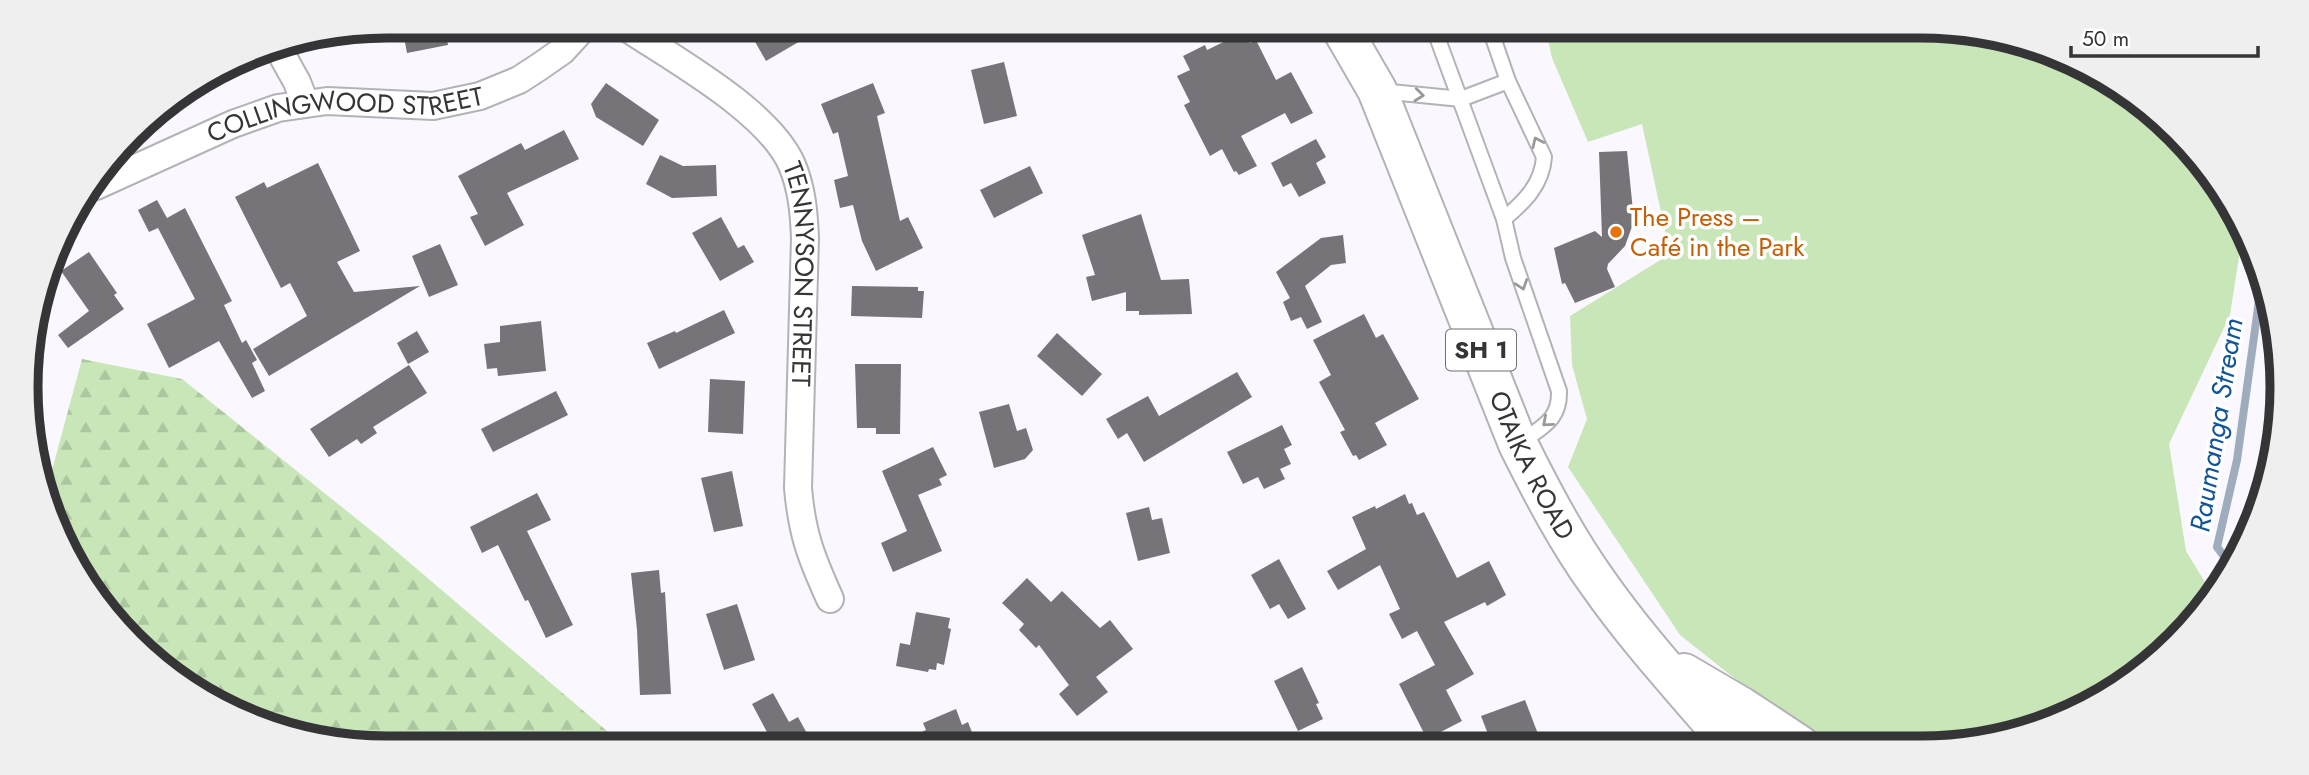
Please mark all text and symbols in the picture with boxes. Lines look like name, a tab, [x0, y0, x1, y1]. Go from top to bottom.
scale bar	[2071, 14, 2258, 58]
text: 50 m	[2082, 24, 2129, 54]
street label: COLLINGWOOD STREET	[201, 77, 487, 152]
one-way arrow	[1413, 87, 1425, 102]
one-way arrow	[1531, 137, 1545, 149]
street label: TENNYSON STREET	[773, 156, 824, 387]
place label: The Press – Café in the Park	[1630, 198, 1805, 266]
marker: The Press – Café in the Park	[1608, 224, 1624, 240]
one-way arrow	[1514, 278, 1528, 291]
water label: Raumanga Stream	[2179, 315, 2254, 535]
road number: SH 1	[1446, 330, 1516, 370]
street label: OTAIKA ROAD	[1480, 385, 1584, 547]
one-way arrow	[1542, 414, 1555, 426]

